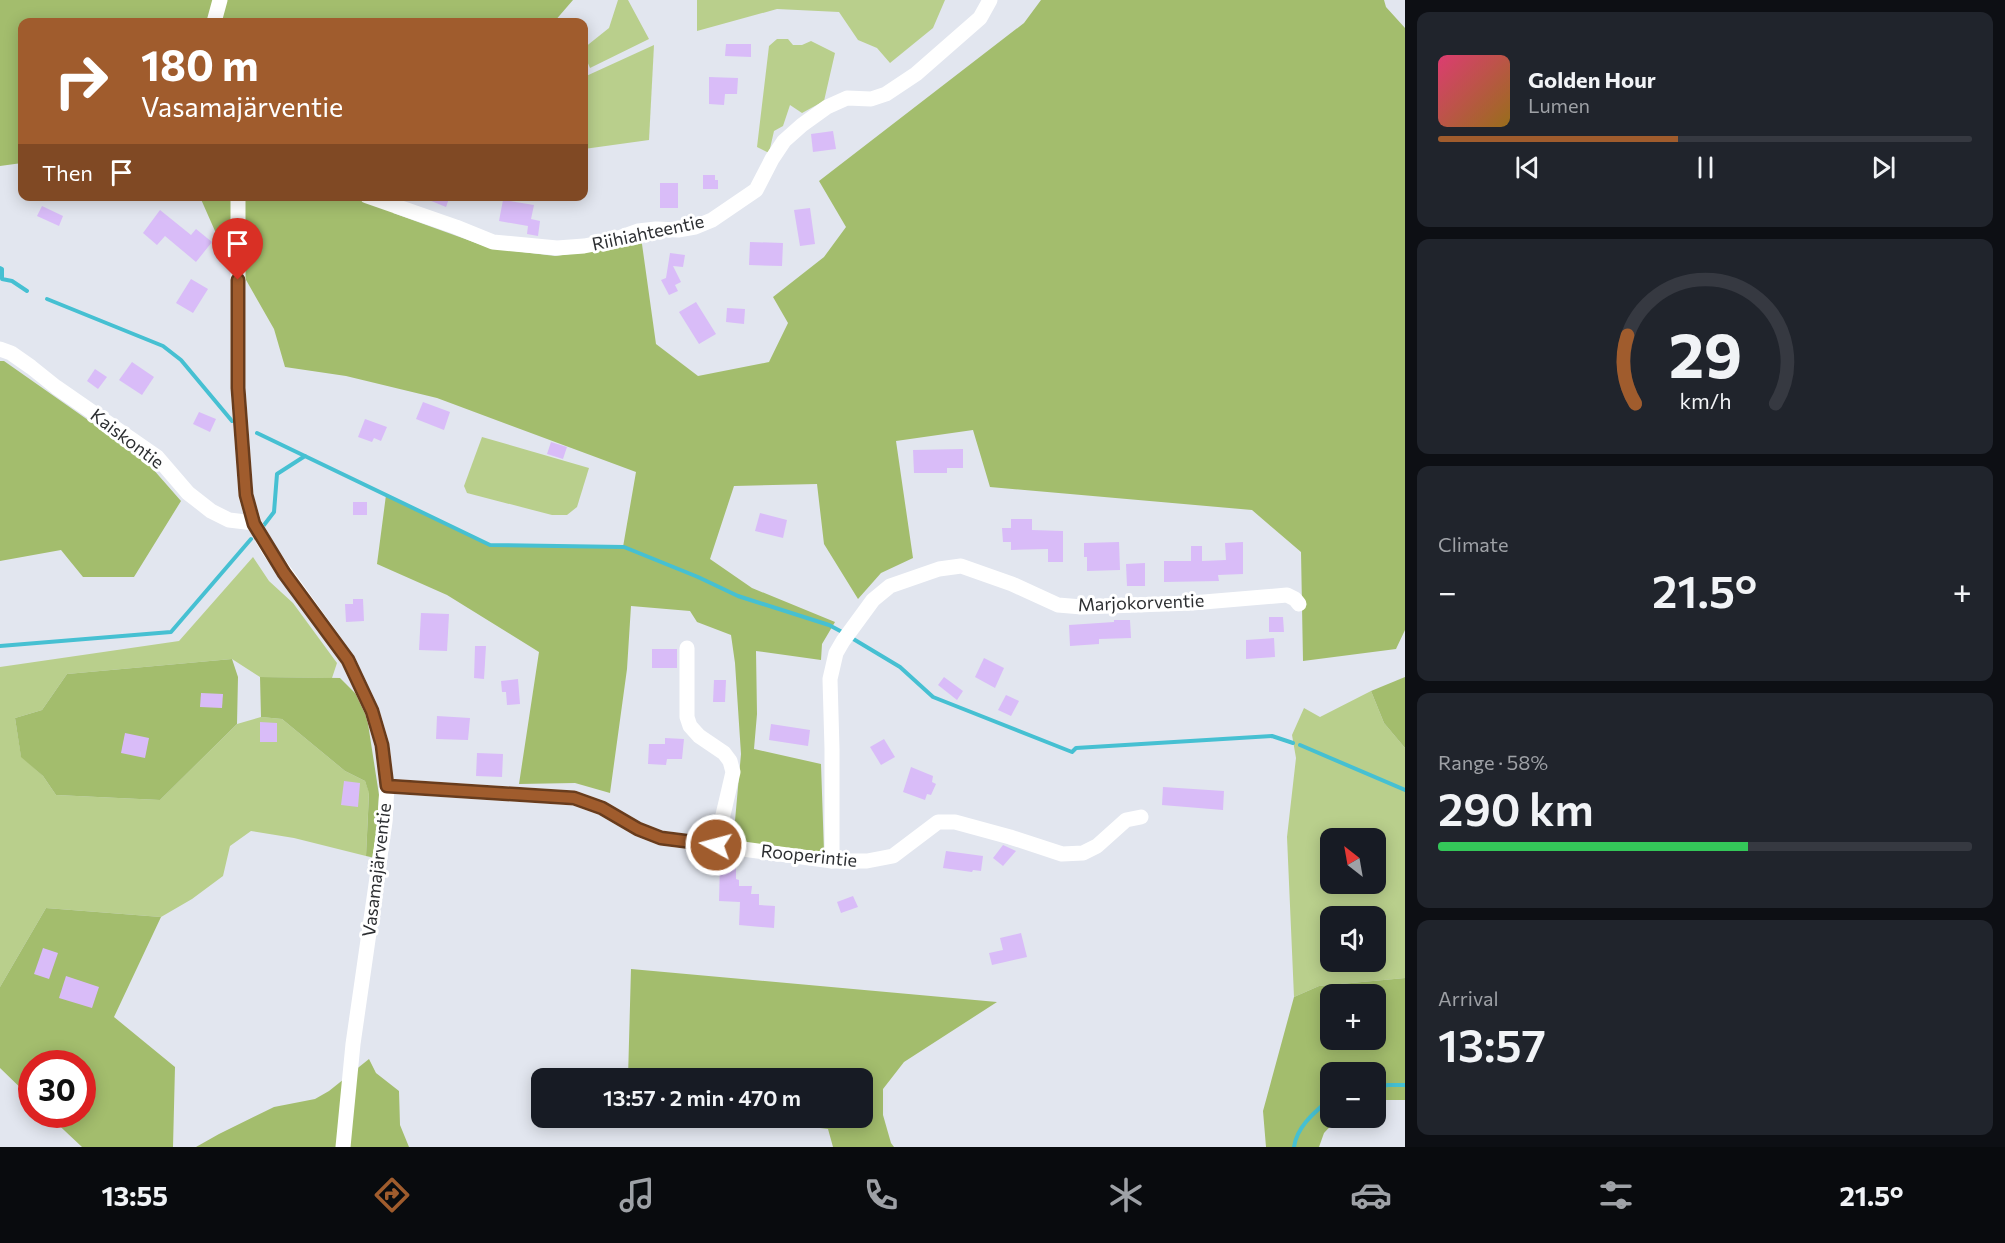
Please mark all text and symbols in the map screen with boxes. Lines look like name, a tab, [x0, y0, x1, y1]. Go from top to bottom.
text: 180 m	[141, 38, 259, 90]
icon: right	[42, 42, 120, 120]
text: Golden Hour	[1528, 66, 1656, 93]
text: Vasamajärventie	[141, 90, 343, 123]
text: Lumen	[1528, 93, 1590, 117]
icon: previous	[1511, 151, 1544, 184]
icon: pause	[1689, 151, 1722, 184]
icon: next	[1867, 151, 1900, 184]
icon: arrive	[105, 156, 138, 189]
text: Then	[42, 159, 93, 186]
street label: Riihiahteentie	[590, 209, 706, 255]
pin	[212, 218, 263, 280]
icon: arrive	[221, 227, 254, 260]
text: 29	[1668, 315, 1742, 391]
text: km/h	[1679, 387, 1731, 413]
street label: Kaiskontie	[87, 403, 169, 473]
text: Climate	[1438, 532, 1508, 556]
text: 21.5°	[1652, 562, 1757, 617]
text: −	[1438, 570, 1457, 611]
text: +	[1953, 570, 1972, 611]
street label: Marjokorventie	[1077, 589, 1205, 615]
text: Range · 58%	[1438, 750, 1548, 774]
text: 290 km	[1438, 780, 1594, 835]
street label: Vasamajärventie	[357, 802, 395, 938]
position arrow	[684, 813, 748, 877]
north arrow	[1320, 828, 1386, 894]
map controls	[1320, 828, 1386, 1128]
street label: Rooperintie	[760, 839, 858, 871]
button: sound	[1320, 906, 1386, 972]
button: +	[1320, 984, 1386, 1050]
text: Arrival	[1438, 986, 1499, 1010]
text: 13:57	[1438, 1016, 1546, 1071]
speed limit sign: 30	[18, 1050, 96, 1128]
button: −	[1320, 1062, 1386, 1128]
text: 13:57 · 2 min · 470 m	[603, 1084, 801, 1111]
icon: directions	[371, 1174, 413, 1216]
icon: music	[616, 1174, 658, 1216]
icon: phone	[860, 1174, 902, 1216]
icon: climate	[1105, 1174, 1147, 1216]
icon: car	[1350, 1174, 1392, 1216]
icon: filters	[1595, 1174, 1637, 1216]
text: 13:55	[101, 1179, 168, 1212]
text: 21.5°	[1839, 1179, 1904, 1212]

